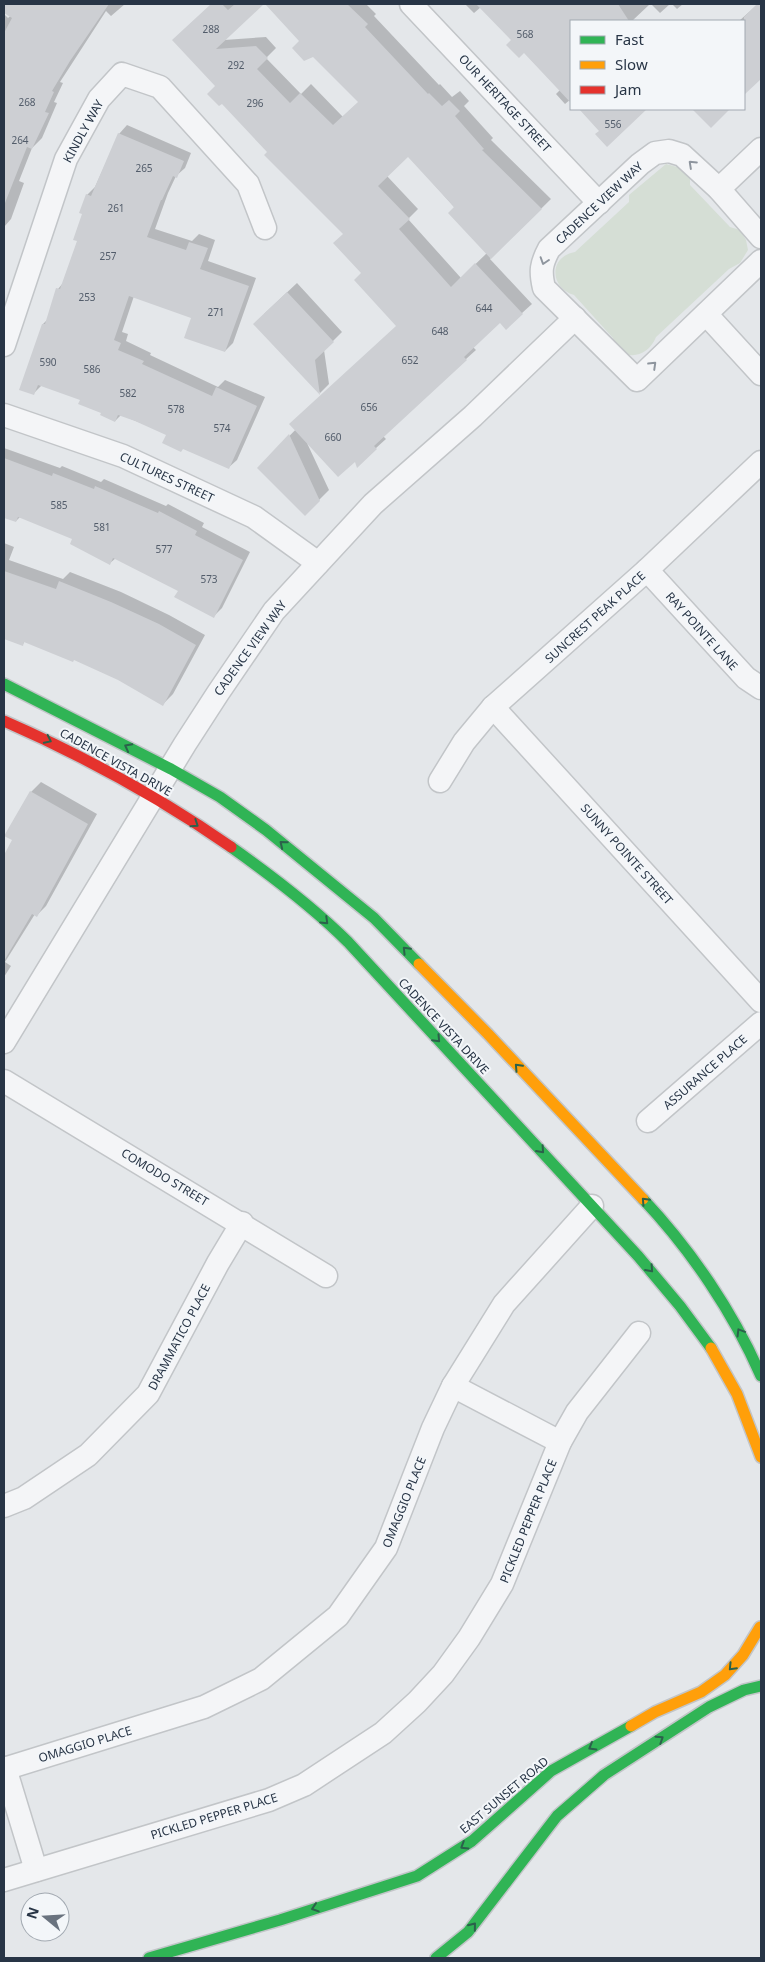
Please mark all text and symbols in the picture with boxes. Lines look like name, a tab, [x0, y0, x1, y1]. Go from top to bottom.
legend	[570, 20, 745, 110]
house number: 288	[202, 22, 220, 36]
house number: 568	[516, 27, 534, 41]
text: Fast	[615, 29, 644, 49]
street label: OUR HERITAGE STREET	[455, 50, 555, 156]
text: Slow	[615, 54, 648, 74]
house number: 292	[227, 58, 245, 72]
text: Jam	[613, 79, 642, 99]
house number: 268	[18, 95, 36, 109]
street label: KINDLY WAY	[59, 96, 107, 166]
house number: 296	[246, 96, 264, 110]
house number: 556	[604, 117, 622, 131]
house number: 264	[11, 133, 29, 147]
street label: CADENCE VIEW WAY	[552, 158, 647, 248]
one-way arrow	[688, 160, 697, 169]
house number: 265	[135, 161, 153, 175]
house number: 261	[107, 201, 125, 215]
house number: 257	[99, 249, 117, 263]
one-way arrow	[540, 257, 550, 265]
house number: 253	[78, 290, 96, 304]
house number: 644	[475, 301, 493, 315]
house number: 271	[207, 305, 225, 319]
house number: 648	[431, 324, 449, 338]
house number: 652	[401, 353, 419, 367]
house number: 590	[39, 355, 57, 369]
house number: 586	[83, 362, 101, 376]
one-way arrow	[647, 362, 656, 371]
house number: 582	[119, 386, 137, 400]
house number: 656	[360, 400, 378, 414]
house number: 578	[167, 402, 185, 416]
house number: 574	[213, 421, 231, 435]
house number: 660	[324, 430, 342, 444]
street label: CULTURES STREET	[117, 448, 217, 506]
house number: 585	[50, 498, 68, 512]
house number: 581	[93, 520, 111, 534]
house number: 577	[155, 542, 173, 556]
street label: SUNCREST PEAK PLACE	[541, 567, 649, 667]
house number: 573	[200, 572, 218, 586]
street label: RAY POINTE LANE	[662, 588, 742, 674]
street label: CADENCE VIEW WAY	[210, 597, 290, 699]
street label: CADENCE VISTA DRIVE	[57, 724, 175, 800]
one-way arrow	[43, 734, 52, 745]
one-way arrow	[124, 743, 133, 753]
street label: SUNNY POINTE STREET	[577, 800, 677, 908]
one-way arrow	[189, 818, 199, 827]
one-way arrow	[280, 841, 289, 849]
one-way arrow	[319, 915, 328, 924]
one-way arrow	[402, 947, 411, 956]
street label: CADENCE VISTA DRIVE	[395, 974, 493, 1078]
street label: ASSURANCE PLACE	[659, 1031, 751, 1113]
one-way arrow	[431, 1033, 440, 1042]
one-way arrow	[515, 1064, 524, 1073]
street label: COMODO STREET	[118, 1144, 212, 1210]
one-way arrow	[535, 1144, 544, 1153]
one-way arrow	[642, 1198, 651, 1207]
one-way arrow	[644, 1264, 653, 1273]
street label: DRAMMATICO PLACE	[144, 1281, 214, 1393]
one-way arrow	[737, 1329, 747, 1338]
street label: OMAGGIO PLACE	[378, 1454, 430, 1550]
street label: PICKLED PEPPER PLACE	[495, 1457, 561, 1585]
one-way arrow	[729, 1661, 738, 1670]
street label: OMAGGIO PLACE	[36, 1722, 134, 1766]
one-way arrow	[654, 1736, 663, 1745]
one-way arrow	[589, 1741, 598, 1751]
street label: EAST SUNSET ROAD	[456, 1753, 552, 1837]
street label: PICKLED PEPPER PLACE	[148, 1789, 280, 1843]
one-way arrow	[460, 1840, 470, 1849]
north arrow	[20, 1892, 70, 1942]
one-way arrow	[312, 1903, 320, 1913]
text: N	[21, 1904, 43, 1921]
one-way arrow	[467, 1923, 475, 1932]

